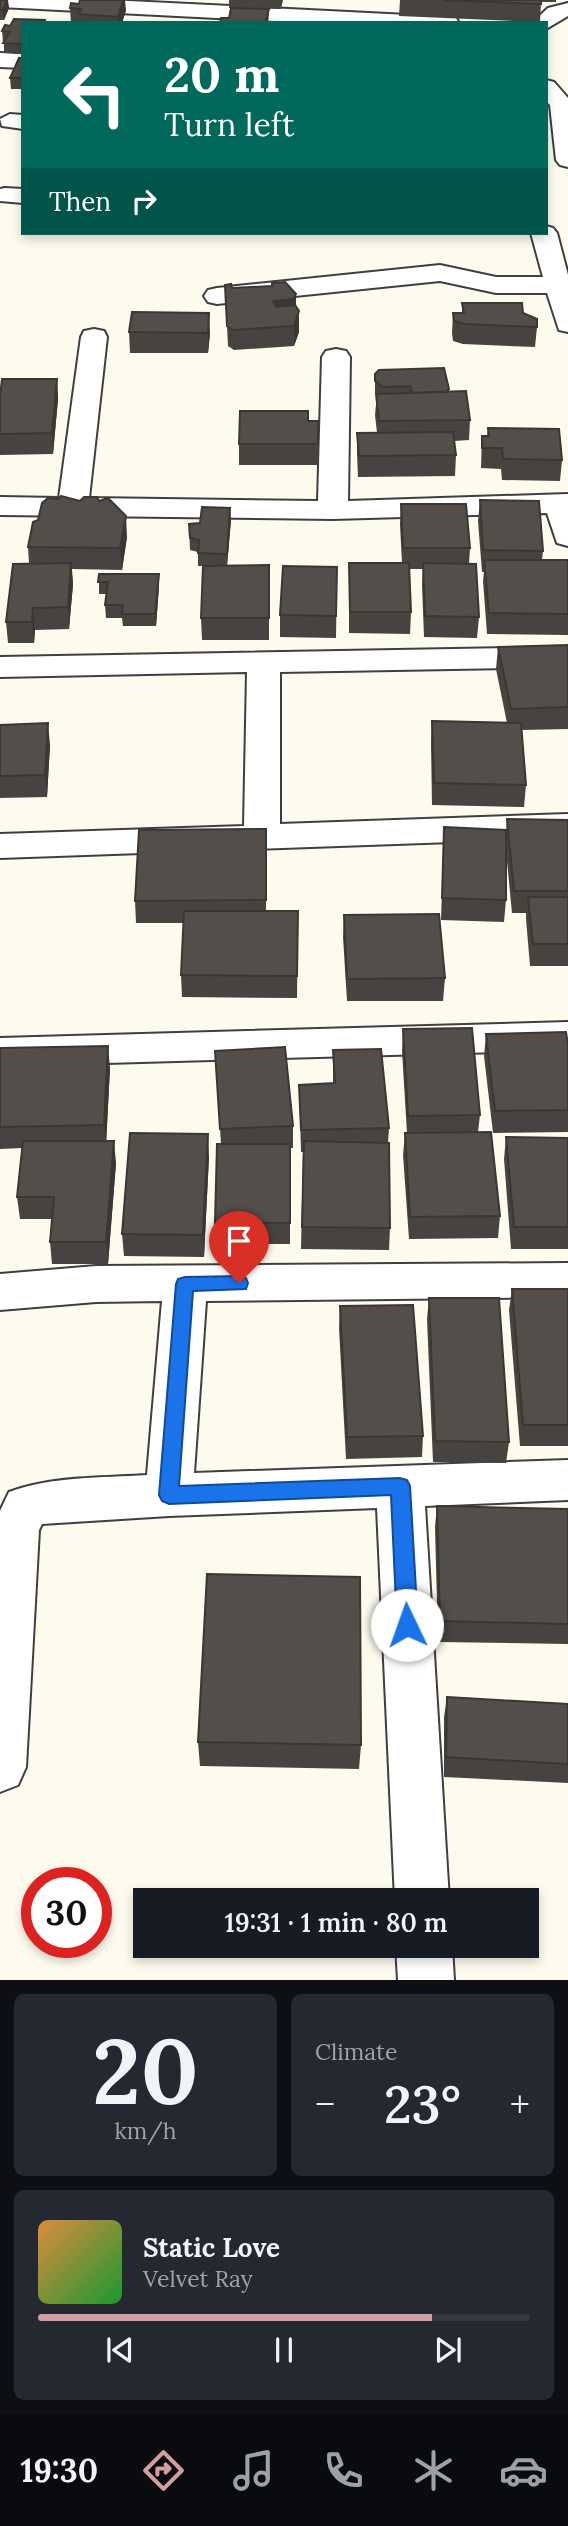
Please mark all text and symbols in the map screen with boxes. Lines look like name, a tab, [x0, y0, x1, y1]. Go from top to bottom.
text: 20 m	[164, 43, 279, 105]
icon: left	[49, 49, 140, 140]
text: Turn left	[164, 104, 294, 145]
icon: right	[125, 182, 163, 220]
text: Then	[49, 185, 111, 218]
pin	[209, 1211, 269, 1283]
icon: arrive	[220, 1222, 258, 1260]
position arrow	[370, 1588, 444, 1662]
speed limit sign: 30	[21, 1867, 112, 1958]
text: 19:31 · 1 min · 80 m	[225, 1906, 447, 1939]
text: 20	[92, 2012, 199, 2129]
text: Climate	[315, 2037, 397, 2066]
text: 23°	[384, 2071, 461, 2137]
text: −	[315, 2080, 335, 2128]
text: +	[510, 2080, 530, 2128]
text: km/h	[114, 2116, 177, 2145]
text: Static Love	[143, 2231, 280, 2264]
text: Velvet Ray	[143, 2264, 253, 2293]
icon: previous	[101, 2331, 139, 2369]
icon: pause	[265, 2331, 303, 2369]
icon: next	[429, 2331, 467, 2369]
icon: directions	[139, 2446, 188, 2495]
icon: music	[229, 2446, 278, 2495]
icon: phone	[319, 2446, 368, 2495]
icon: climate	[409, 2446, 458, 2495]
icon: car	[499, 2446, 548, 2495]
text: 19:30	[20, 2450, 98, 2491]

